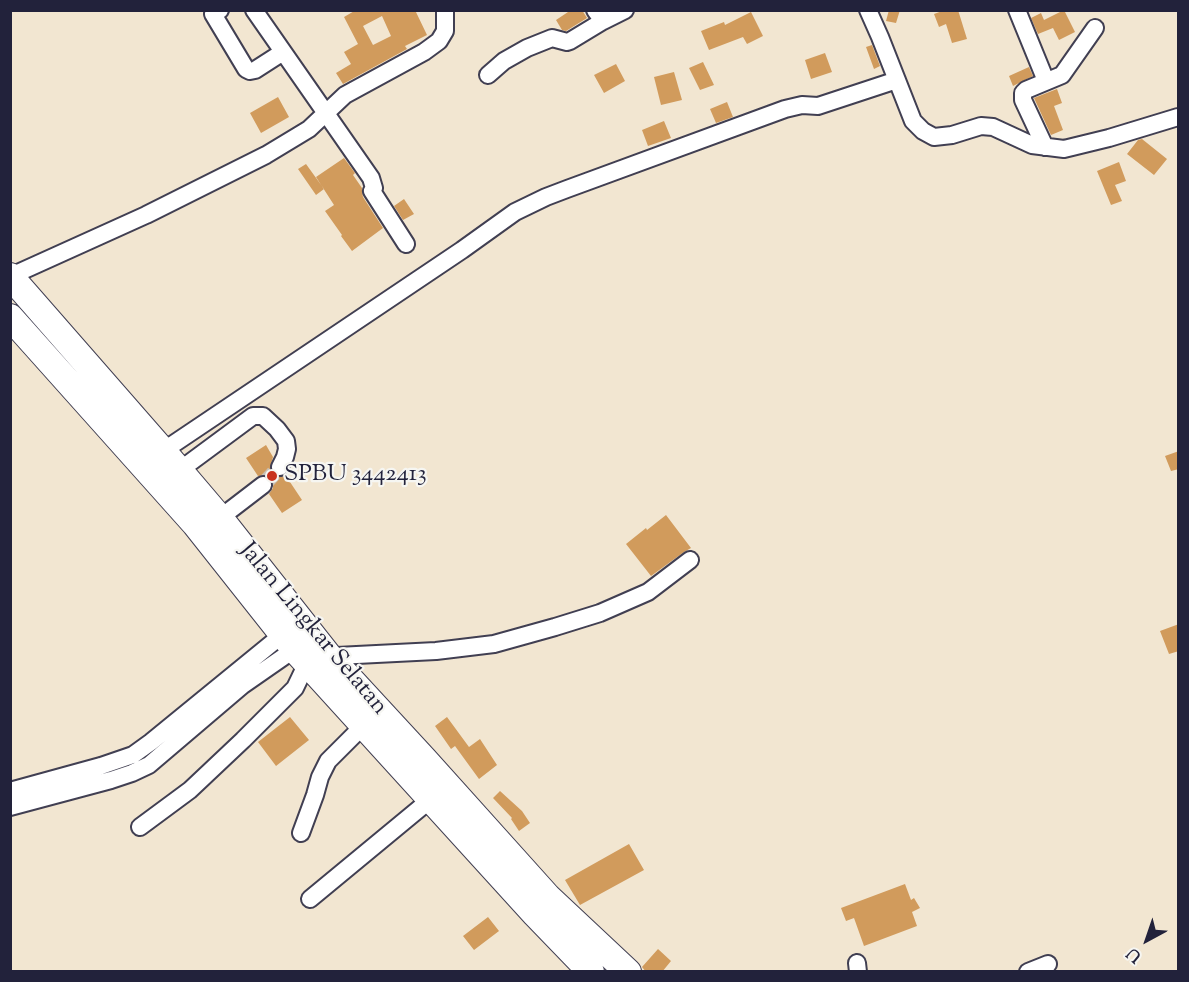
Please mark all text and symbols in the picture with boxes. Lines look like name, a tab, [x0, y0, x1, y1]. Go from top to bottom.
place label: SPBU 3442413	[284, 462, 427, 490]
marker: SPBU 3442413	[265, 469, 279, 483]
street label: Jalan Lingkar Selatan	[231, 538, 393, 722]
north arrow	[1117, 910, 1177, 970]
text: U	[1123, 941, 1148, 967]

